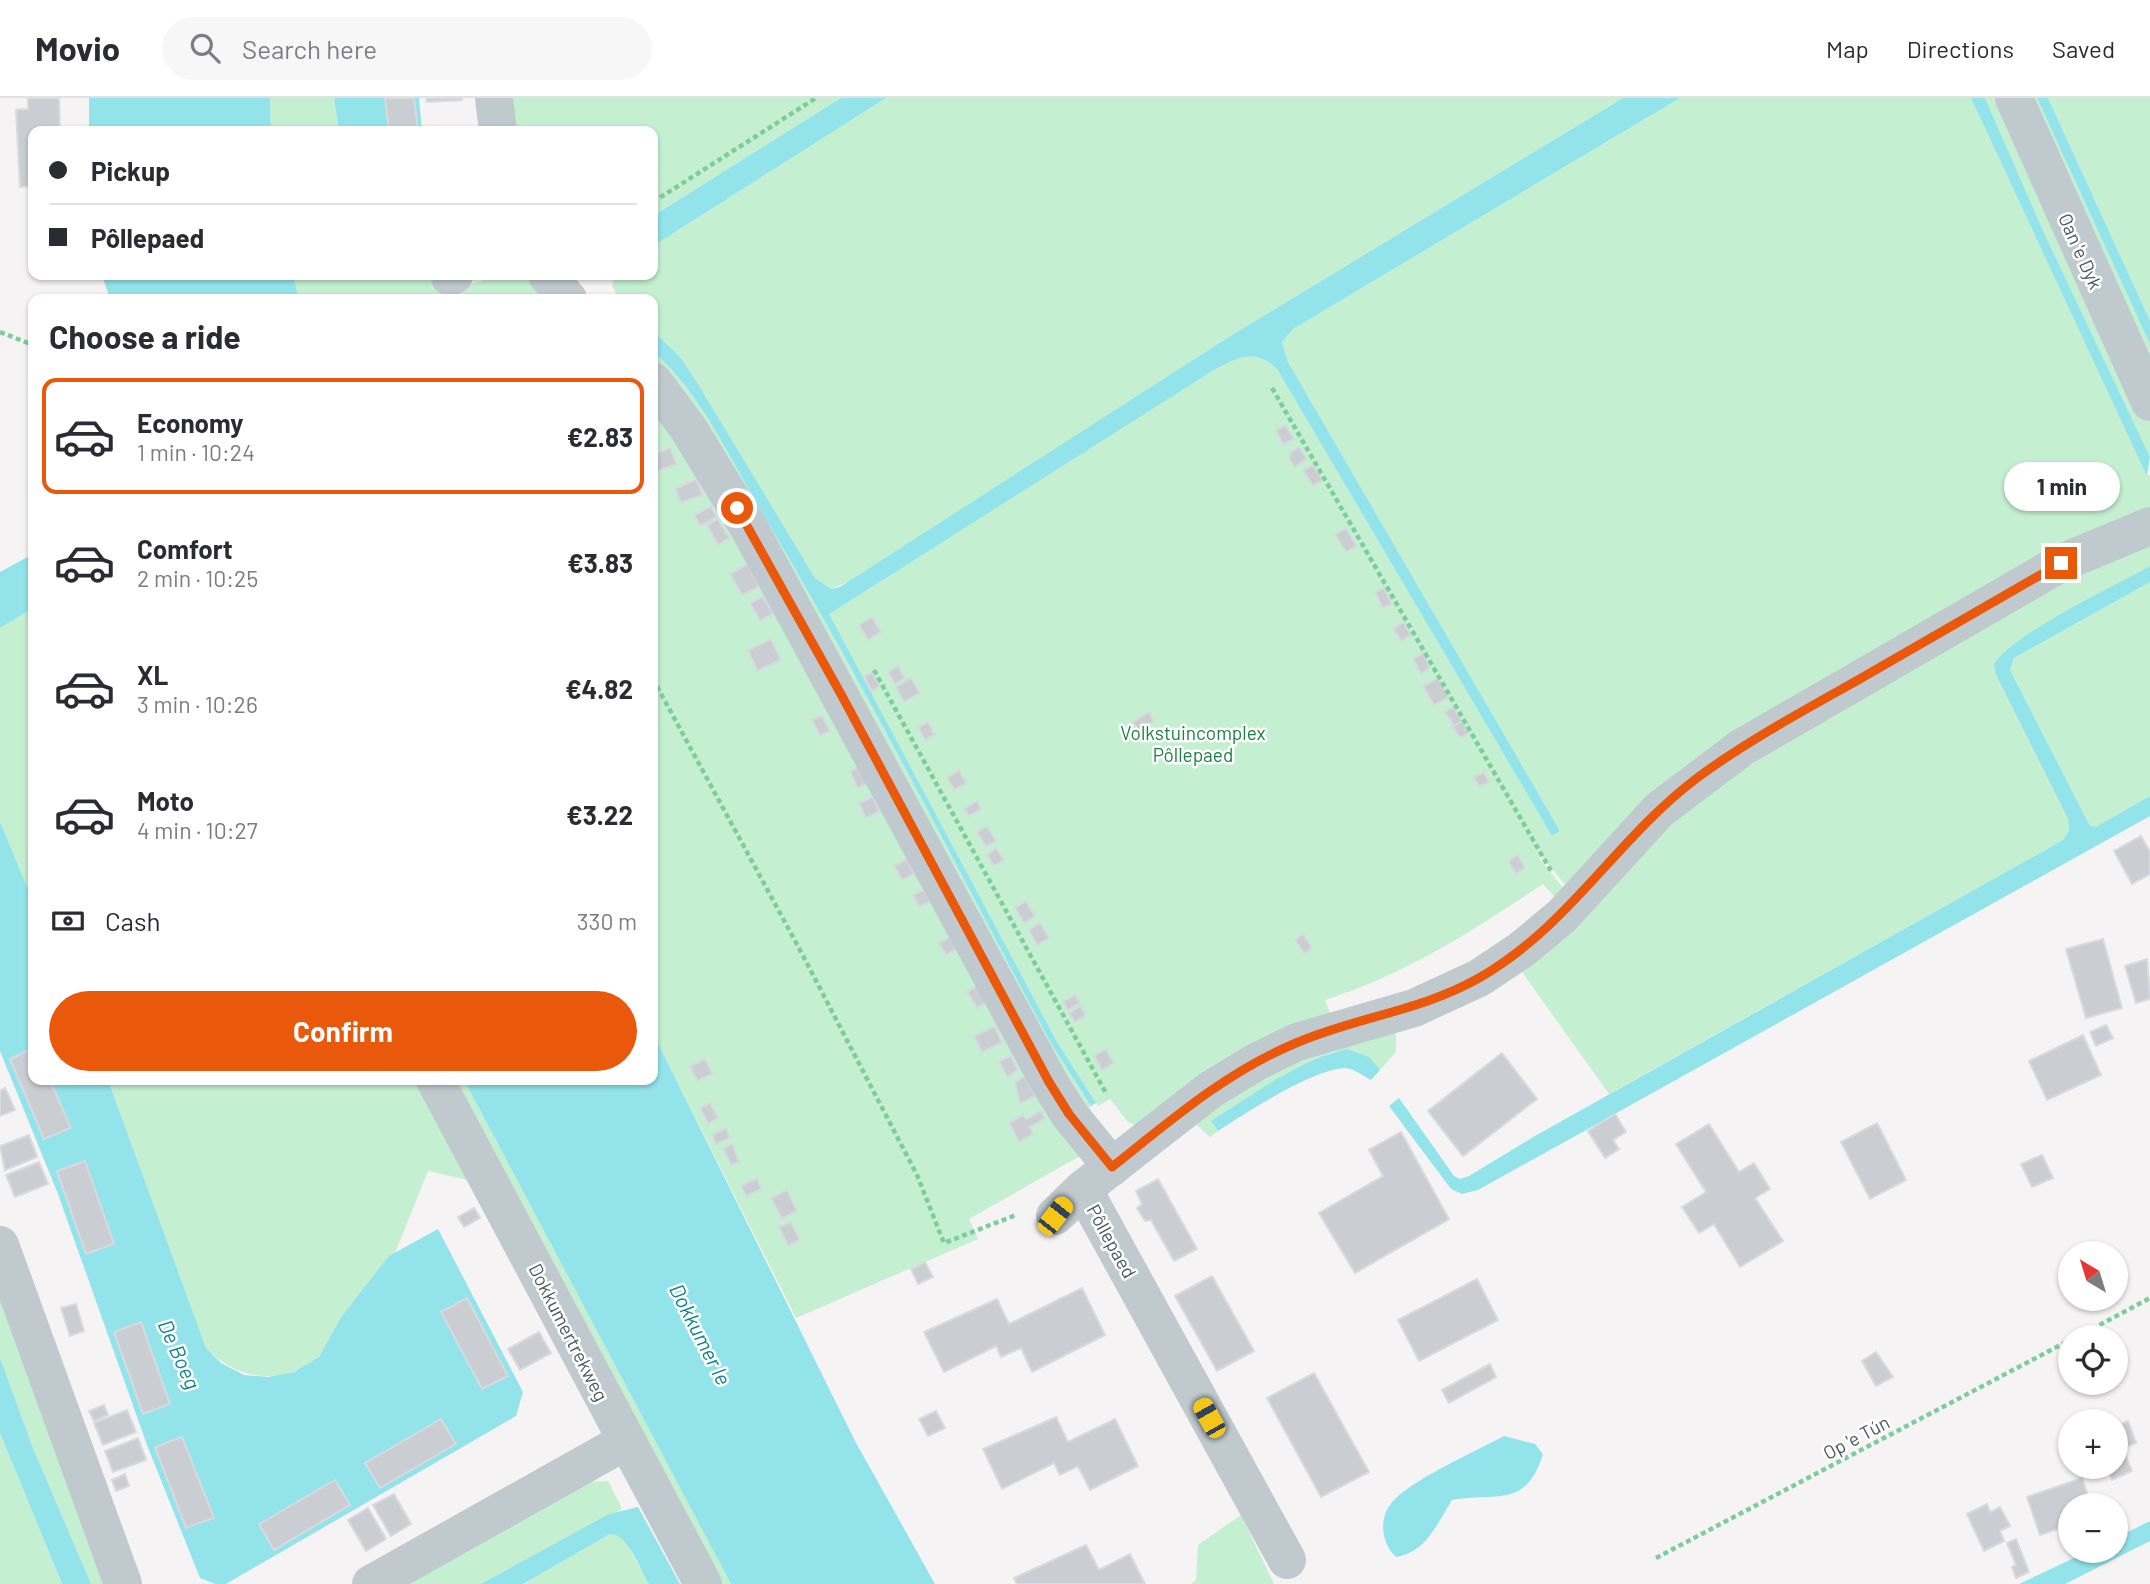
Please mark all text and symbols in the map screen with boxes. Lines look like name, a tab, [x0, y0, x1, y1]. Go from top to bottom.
search box	[162, 17, 652, 80]
text: Movio	[35, 28, 120, 68]
icon: search	[186, 29, 224, 67]
text: Search here	[242, 33, 377, 64]
text: Map	[1826, 34, 1869, 63]
text: Directions	[1907, 34, 2014, 63]
text: Saved	[2052, 34, 2115, 63]
text: Pickup	[91, 155, 170, 186]
street label: Oan 'e Dyk	[2054, 209, 2108, 293]
text: Pôllepaed	[91, 222, 204, 253]
text: Choose a ride	[49, 317, 241, 355]
icon: car	[53, 405, 116, 468]
text: Economy	[137, 407, 243, 438]
text: €2.83	[567, 421, 633, 452]
text: 1 min · 10:24	[137, 438, 255, 466]
callout: 1 min	[2003, 462, 2119, 510]
text: 1 min	[2037, 472, 2087, 500]
route start	[721, 492, 753, 524]
icon: car	[53, 531, 116, 594]
text: Comfort	[137, 533, 233, 564]
text: €3.83	[567, 547, 633, 578]
route end	[2045, 547, 2077, 579]
text: 2 min · 10:25	[137, 564, 258, 592]
icon: car	[53, 657, 116, 720]
text: XL	[137, 659, 168, 690]
text: €4.82	[565, 673, 633, 704]
text: 3 min · 10:26	[137, 690, 258, 718]
park label: Volkstuincomplex Pôllepaed	[1120, 721, 1266, 766]
icon: car	[53, 783, 116, 846]
text: Moto	[137, 785, 194, 816]
text: €3.22	[566, 799, 633, 830]
text: 4 min · 10:27	[137, 816, 258, 844]
icon: cash	[49, 902, 87, 940]
text: Cash	[105, 905, 160, 936]
text: 330 m	[577, 907, 637, 935]
button: Confirm	[49, 991, 637, 1071]
car	[1034, 1193, 1077, 1239]
street label: Pôllepaed	[1082, 1200, 1142, 1282]
north arrow	[2058, 1241, 2128, 1311]
map controls	[2058, 1241, 2128, 1563]
street label: Dokkumertrekweg	[524, 1259, 614, 1405]
water label: Dokkumer Ie	[665, 1279, 737, 1389]
water label: De Boeg	[154, 1316, 206, 1393]
button: locate	[2058, 1325, 2128, 1395]
car	[1190, 1395, 1229, 1441]
button: +	[2058, 1409, 2128, 1479]
street label: Op 'e Tún	[1819, 1410, 1893, 1464]
button: −	[2058, 1493, 2128, 1563]

